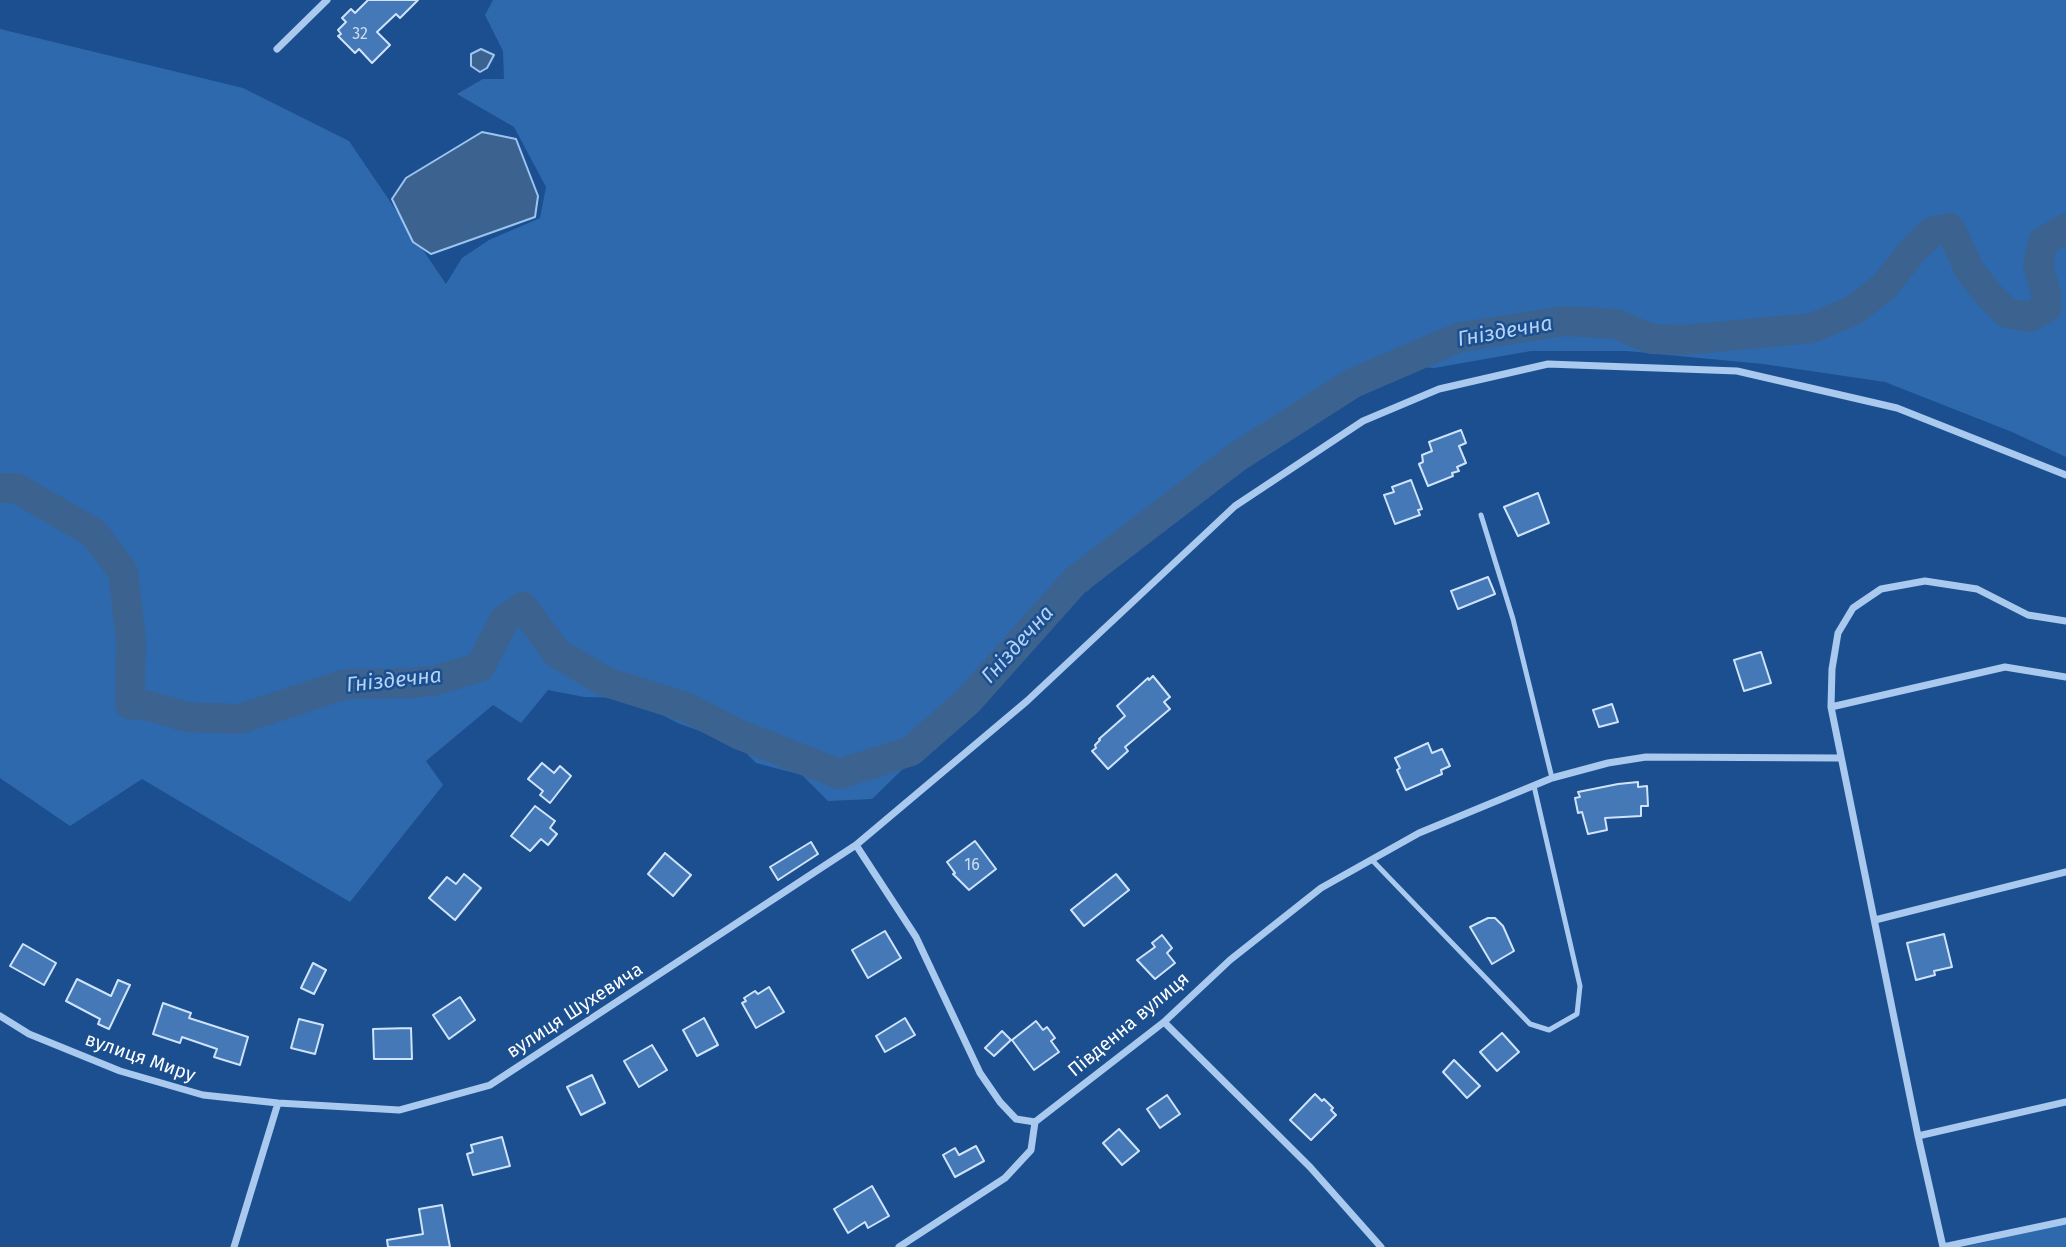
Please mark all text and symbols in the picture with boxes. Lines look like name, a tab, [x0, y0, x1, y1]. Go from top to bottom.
house number: 32	[352, 25, 368, 45]
water label: Гніздечна	[1456, 311, 1554, 353]
water label: Гніздечна	[977, 601, 1059, 689]
water label: Гніздечна	[345, 663, 443, 699]
house number: 16	[964, 856, 980, 876]
street label: вулиця Шухевича	[503, 958, 647, 1064]
street label: Південна вулиця	[1064, 968, 1194, 1082]
street label: вулиця Миру	[82, 1028, 198, 1088]

